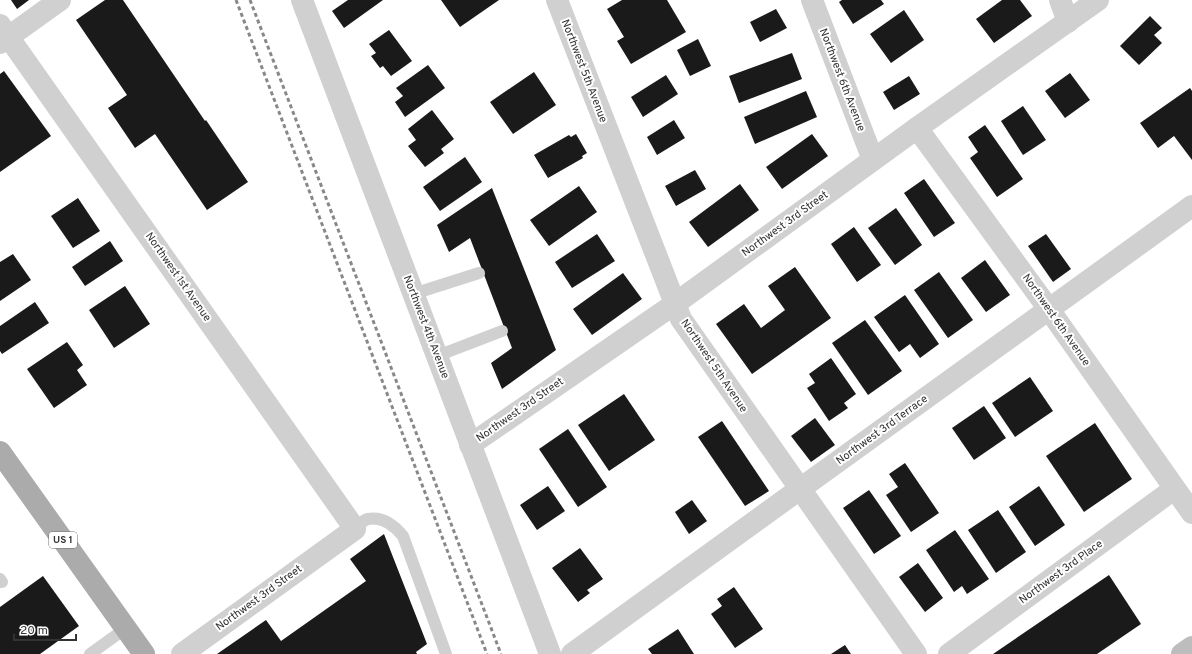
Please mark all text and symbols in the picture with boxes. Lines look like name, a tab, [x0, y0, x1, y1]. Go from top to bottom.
street label: Northwest 5th Avenue	[558, 17, 610, 125]
street label: Northwest 6th Avenue	[816, 26, 868, 134]
street label: Northwest 3rd Street	[739, 188, 831, 260]
street label: Northwest 1st Avenue	[142, 230, 214, 324]
street label: Northwest 6th Avenue	[1019, 271, 1093, 369]
street label: Northwest 4th Avenue	[400, 273, 452, 381]
street label: Northwest 5th Avenue	[678, 317, 750, 415]
street label: Northwest 3rd Street	[474, 375, 566, 445]
street label: Northwest 3rd Terrace	[833, 392, 931, 468]
road number: US 1	[49, 532, 77, 548]
street label: Northwest 3rd Place	[1016, 537, 1106, 607]
street label: Northwest 3rd Street	[213, 562, 305, 634]
scale bar	[14, 616, 76, 642]
text: 20 m	[20, 623, 48, 639]

